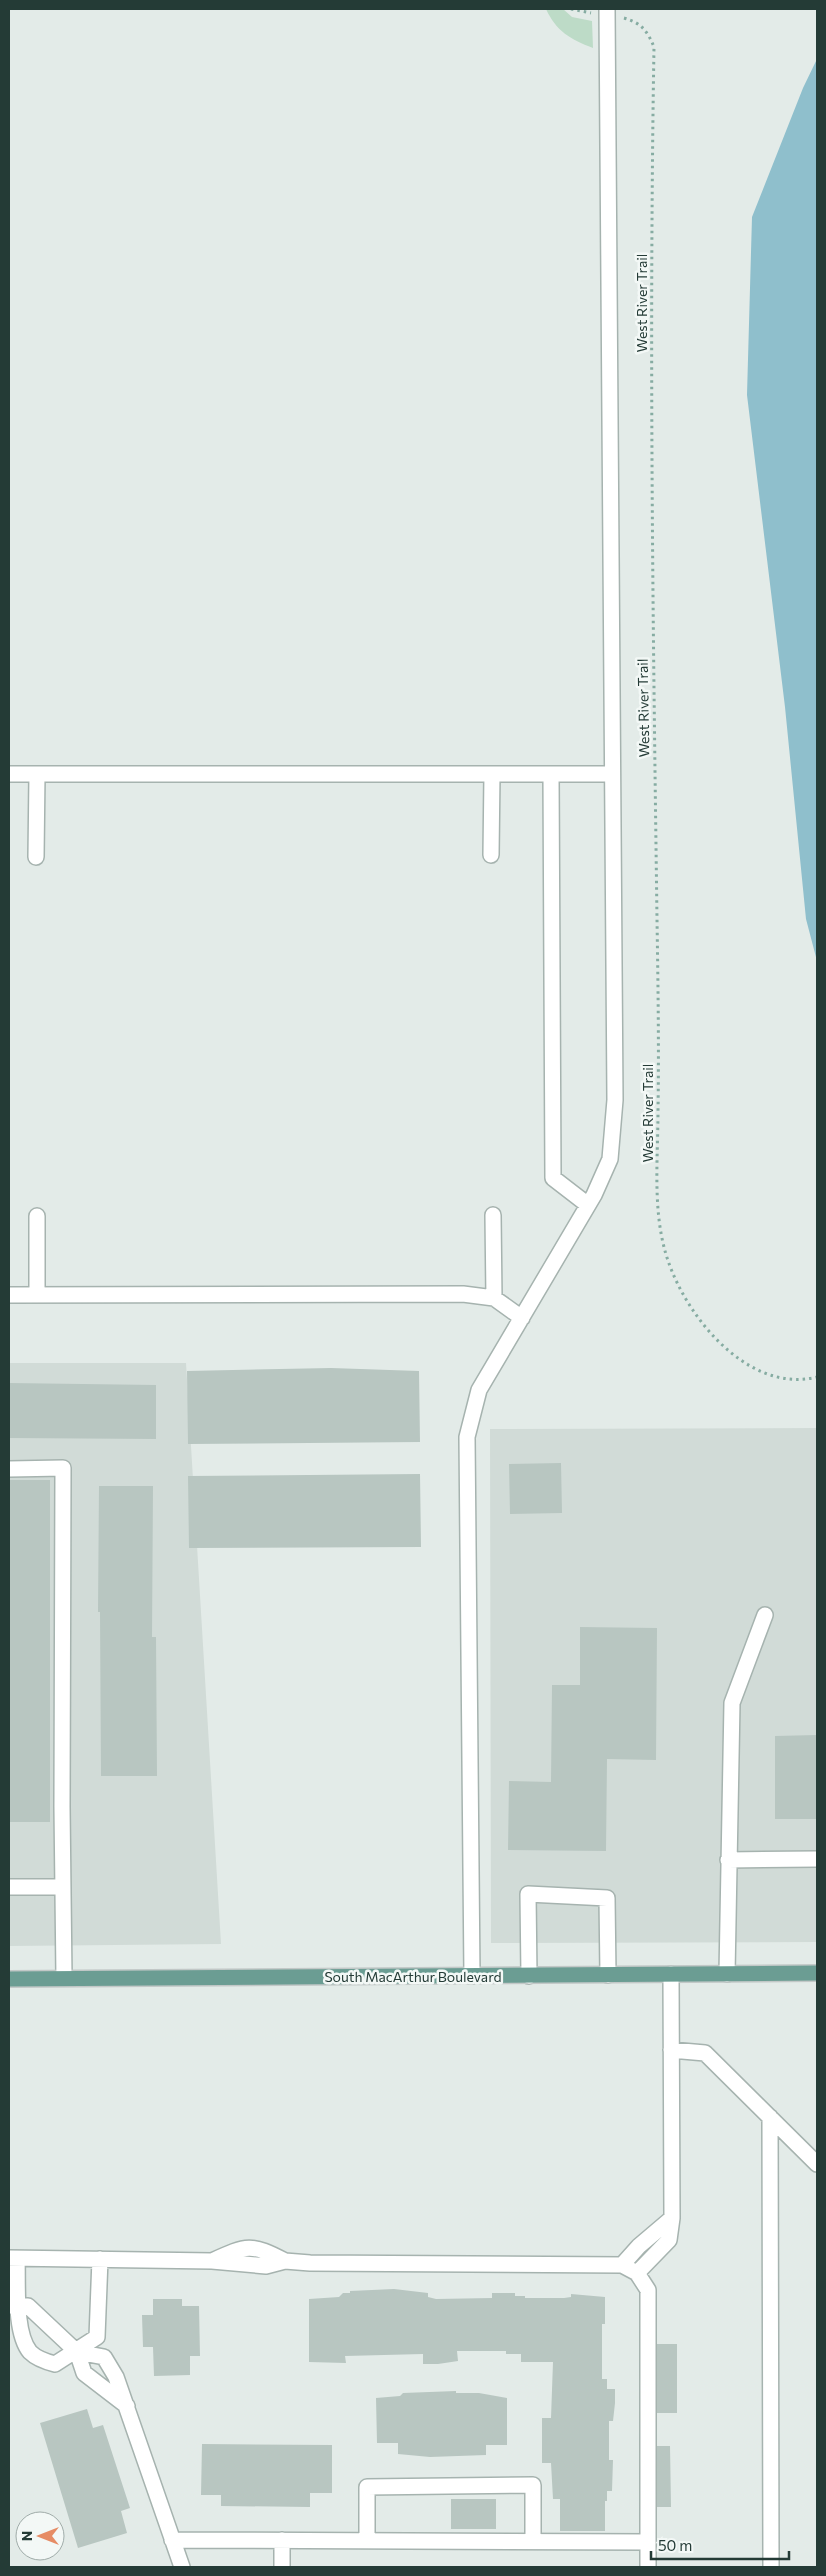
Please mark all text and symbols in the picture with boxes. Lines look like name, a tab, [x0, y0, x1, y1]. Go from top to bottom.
street label: West River Trail	[633, 254, 650, 352]
street label: West River Trail	[634, 658, 652, 758]
street label: West River Trail	[639, 1064, 656, 1162]
street label: South MacArthur Boulevard	[324, 1968, 502, 1985]
north arrow	[15, 2511, 65, 2561]
scale bar	[651, 2528, 788, 2560]
text: N	[18, 2531, 35, 2541]
text: 50 m	[658, 2536, 692, 2554]

